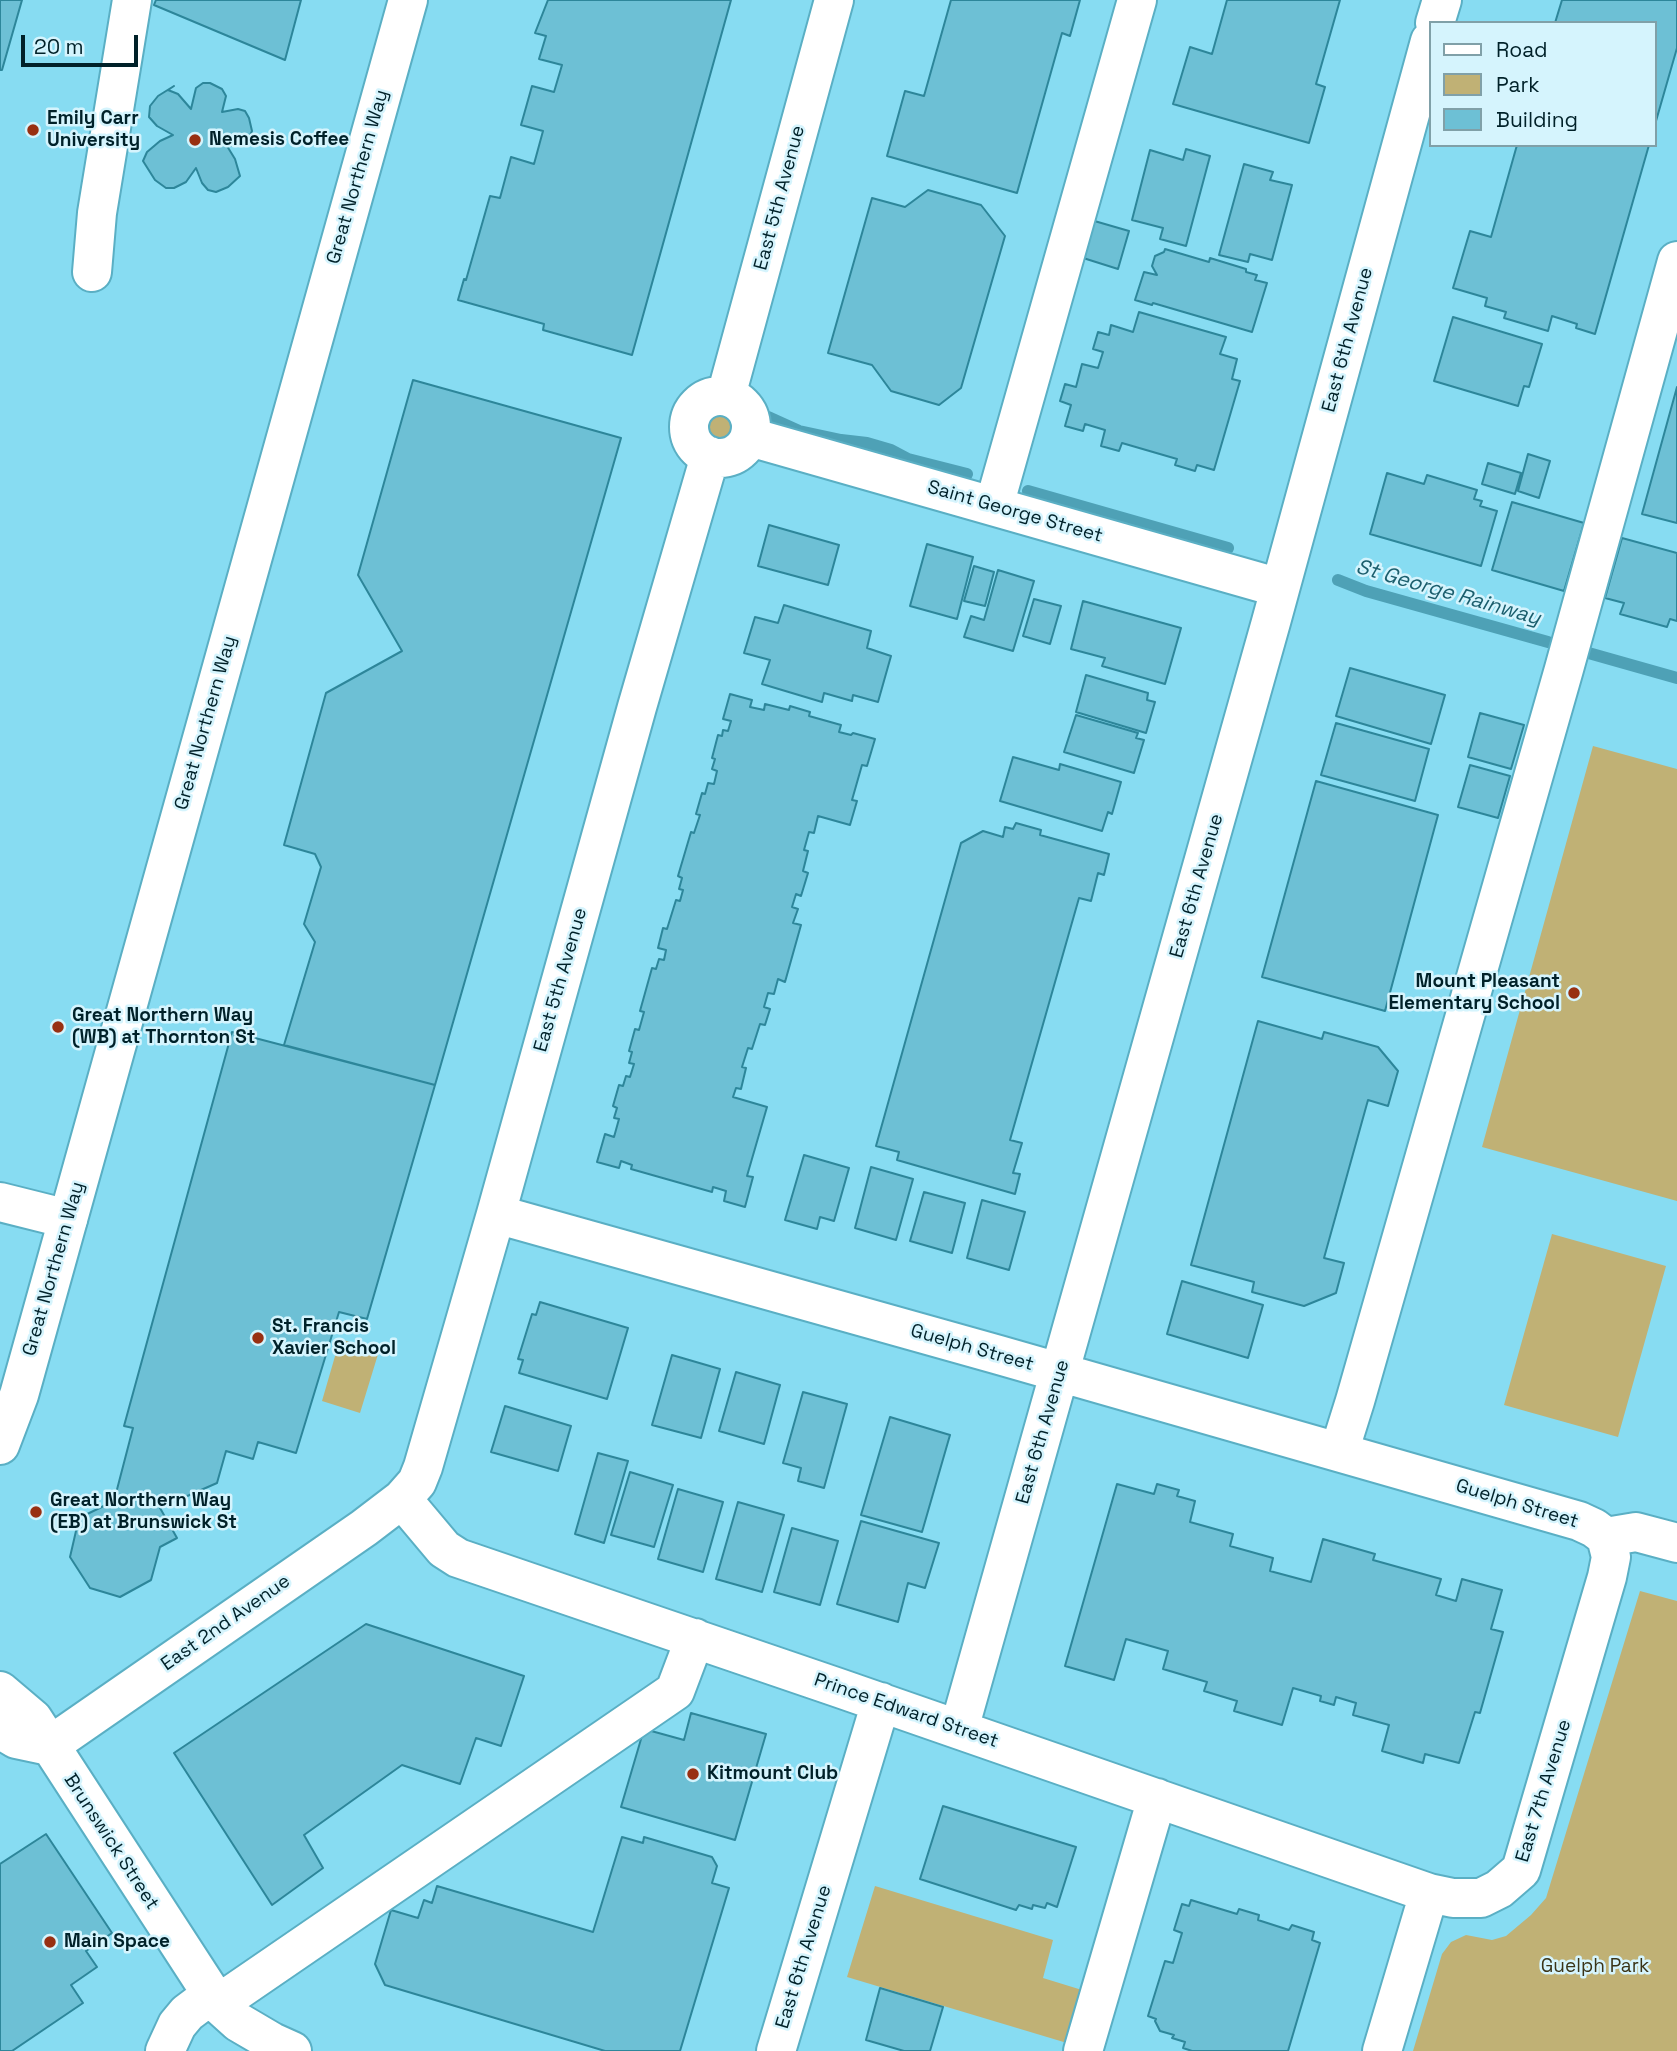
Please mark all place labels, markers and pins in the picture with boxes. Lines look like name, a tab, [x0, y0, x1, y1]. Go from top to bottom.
place label: Emily Carr University	[47, 108, 140, 152]
marker: Emily Carr University	[25, 122, 41, 138]
place label: Nemesis Coffee	[209, 129, 349, 151]
marker: Nemesis Coffee	[187, 132, 203, 148]
place label: Mount Pleasant Elementary School	[1388, 971, 1560, 1015]
marker: Mount Pleasant Elementary School	[1566, 985, 1582, 1001]
place label: Great Northern Way (WB) at Thornton St	[72, 1005, 255, 1049]
marker: Great Northern Way (WB) at Thornton St	[50, 1019, 66, 1035]
place label: St. Francis Xavier School	[272, 1316, 396, 1360]
marker: St. Francis Xavier School	[250, 1330, 266, 1346]
place label: Great Northern Way (EB) at Brunswick St	[50, 1490, 237, 1534]
marker: Great Northern Way (EB) at Brunswick St	[28, 1504, 44, 1520]
place label: Kitmount Club	[707, 1763, 838, 1785]
marker: Kitmount Club	[685, 1766, 701, 1782]
place label: Main Space	[64, 1931, 170, 1953]
marker: Main Space	[42, 1934, 58, 1950]

